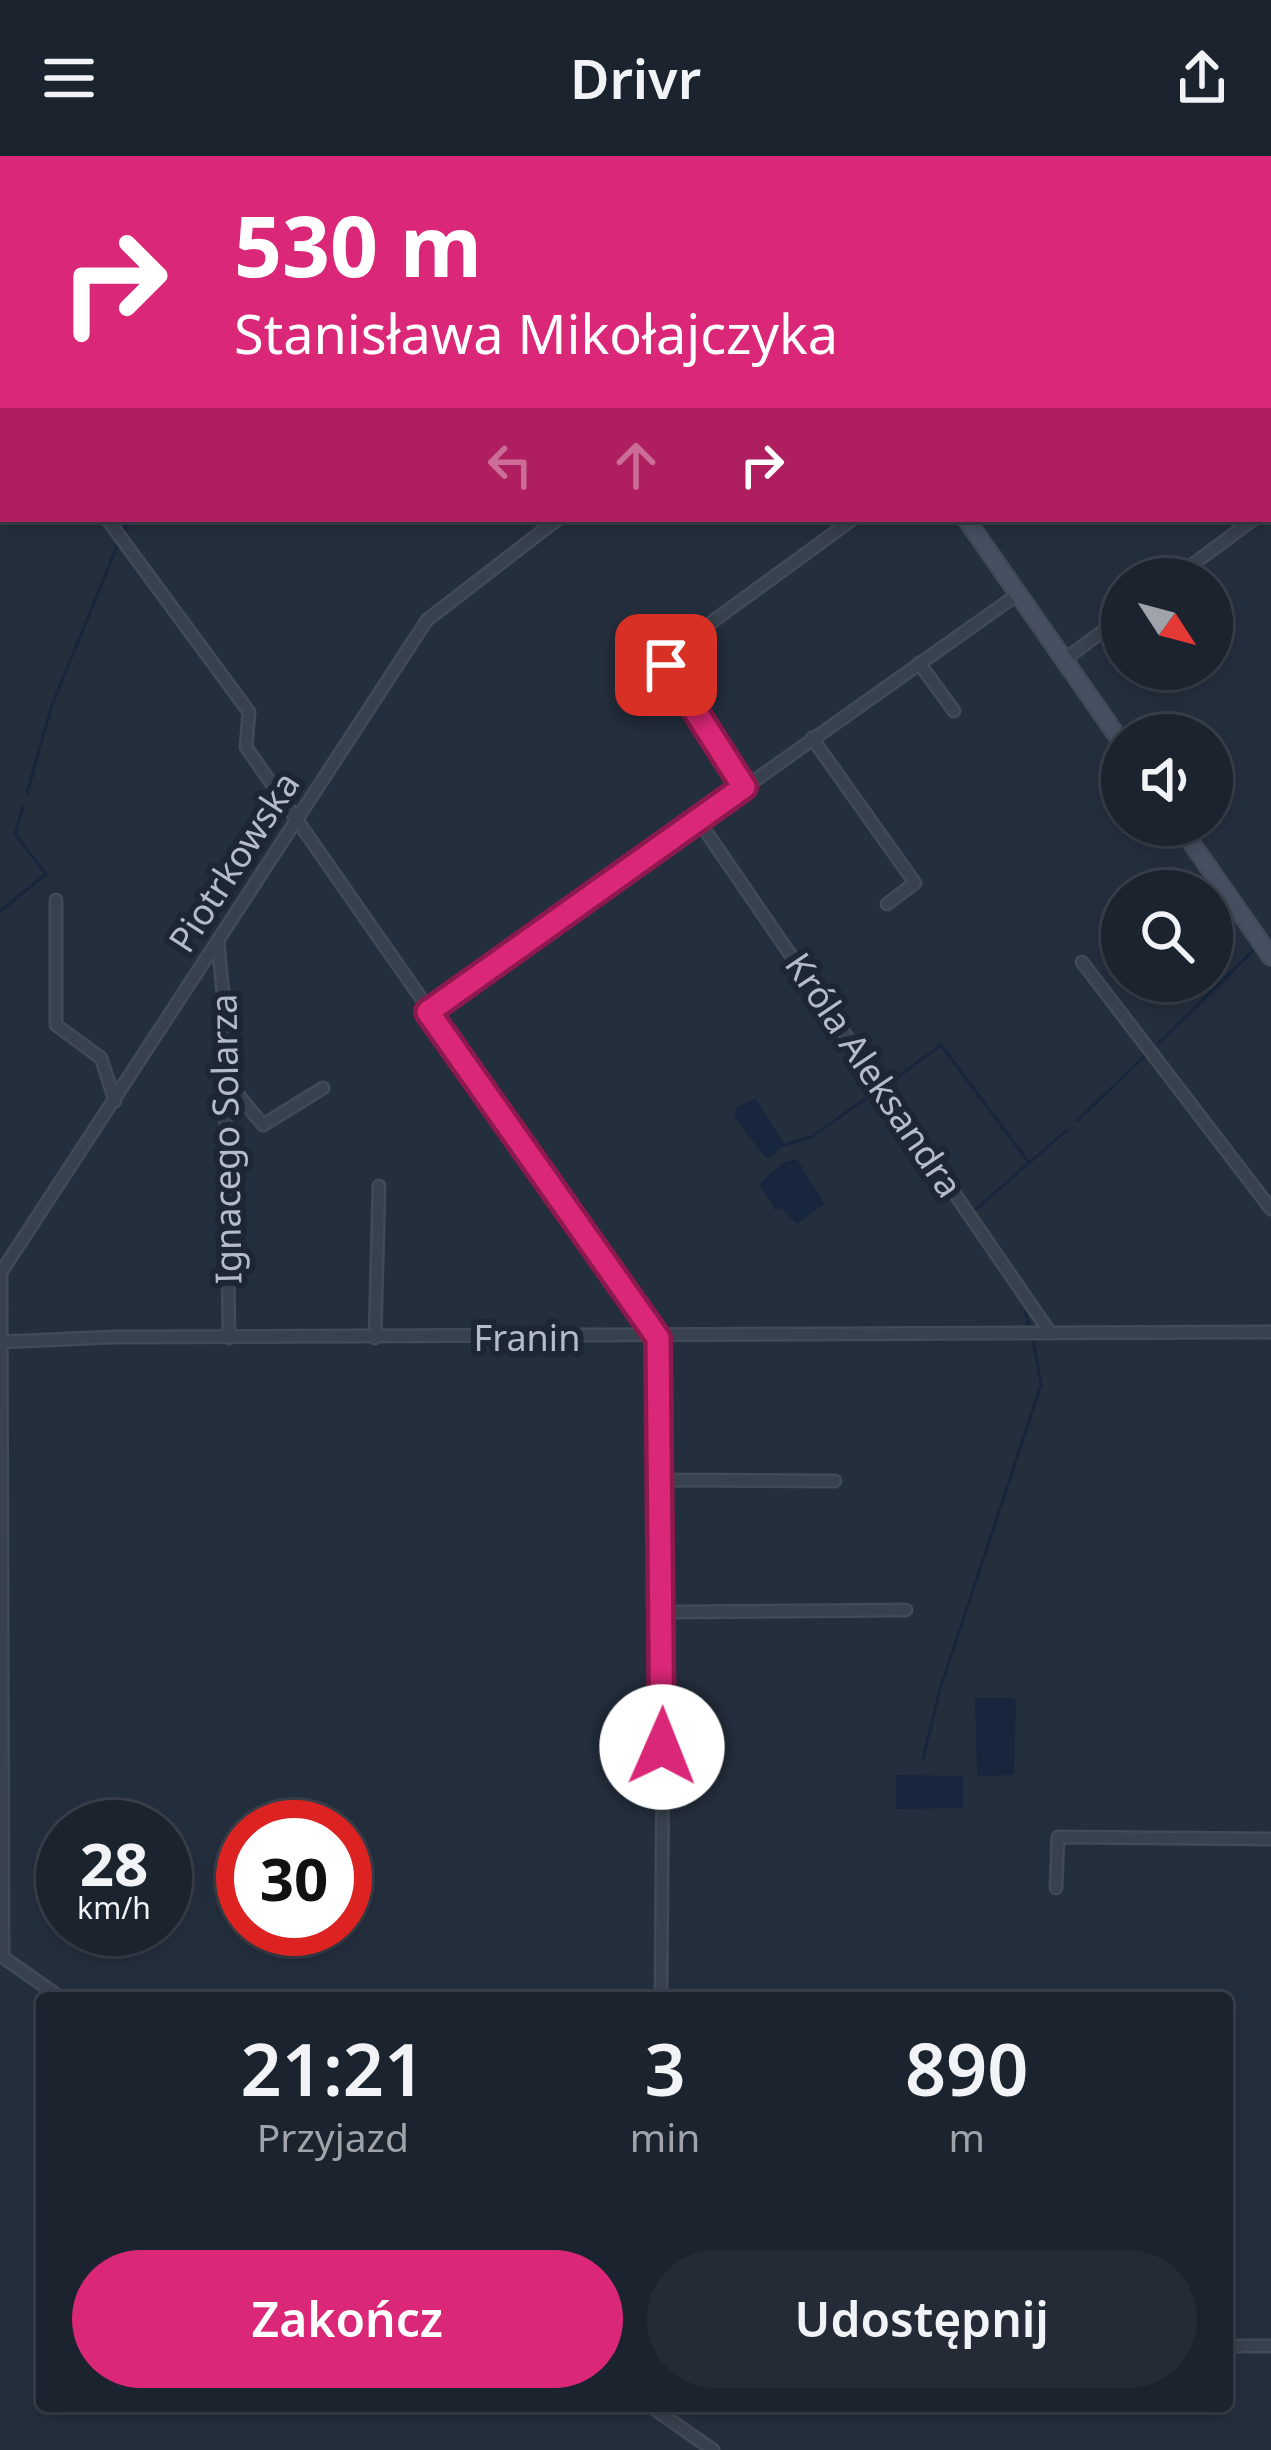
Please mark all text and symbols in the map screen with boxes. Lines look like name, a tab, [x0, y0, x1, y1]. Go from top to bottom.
text: Drivr	[570, 41, 701, 115]
icon: menu	[36, 45, 102, 111]
icon: share	[1169, 45, 1235, 111]
text: 530 m	[234, 187, 482, 302]
icon: right	[36, 204, 192, 360]
text: Stanisława Mikołajczyka	[234, 296, 838, 370]
icon: left	[477, 432, 543, 498]
icon: ahead	[603, 432, 669, 498]
icon: right	[729, 432, 795, 498]
north arrow	[1101, 558, 1233, 690]
map controls	[1101, 558, 1233, 1002]
pin	[615, 614, 717, 716]
icon: arrive	[633, 632, 699, 698]
button: sound	[1101, 714, 1233, 846]
street label: Piotrkowska	[157, 762, 310, 961]
button: search	[1101, 870, 1233, 1002]
street label: Króla Aleksandra	[774, 943, 974, 1207]
street label: Ignacego Solarza	[198, 993, 253, 1285]
street label: Franin	[474, 1313, 580, 1362]
position arrow	[599, 1684, 725, 1810]
speed limit sign: 30	[216, 1800, 372, 1956]
text: 28	[80, 1822, 148, 1904]
text: km/h	[77, 1887, 151, 1928]
text: 21:21	[241, 2019, 425, 2117]
text: 3	[644, 2019, 686, 2117]
text: 890	[905, 2019, 1028, 2117]
text: Przyjazd	[257, 2110, 409, 2163]
text: min	[630, 2110, 700, 2163]
text: m	[948, 2110, 985, 2163]
button: Zakończ	[72, 2250, 623, 2388]
button: Udostępnij	[647, 2250, 1197, 2388]

